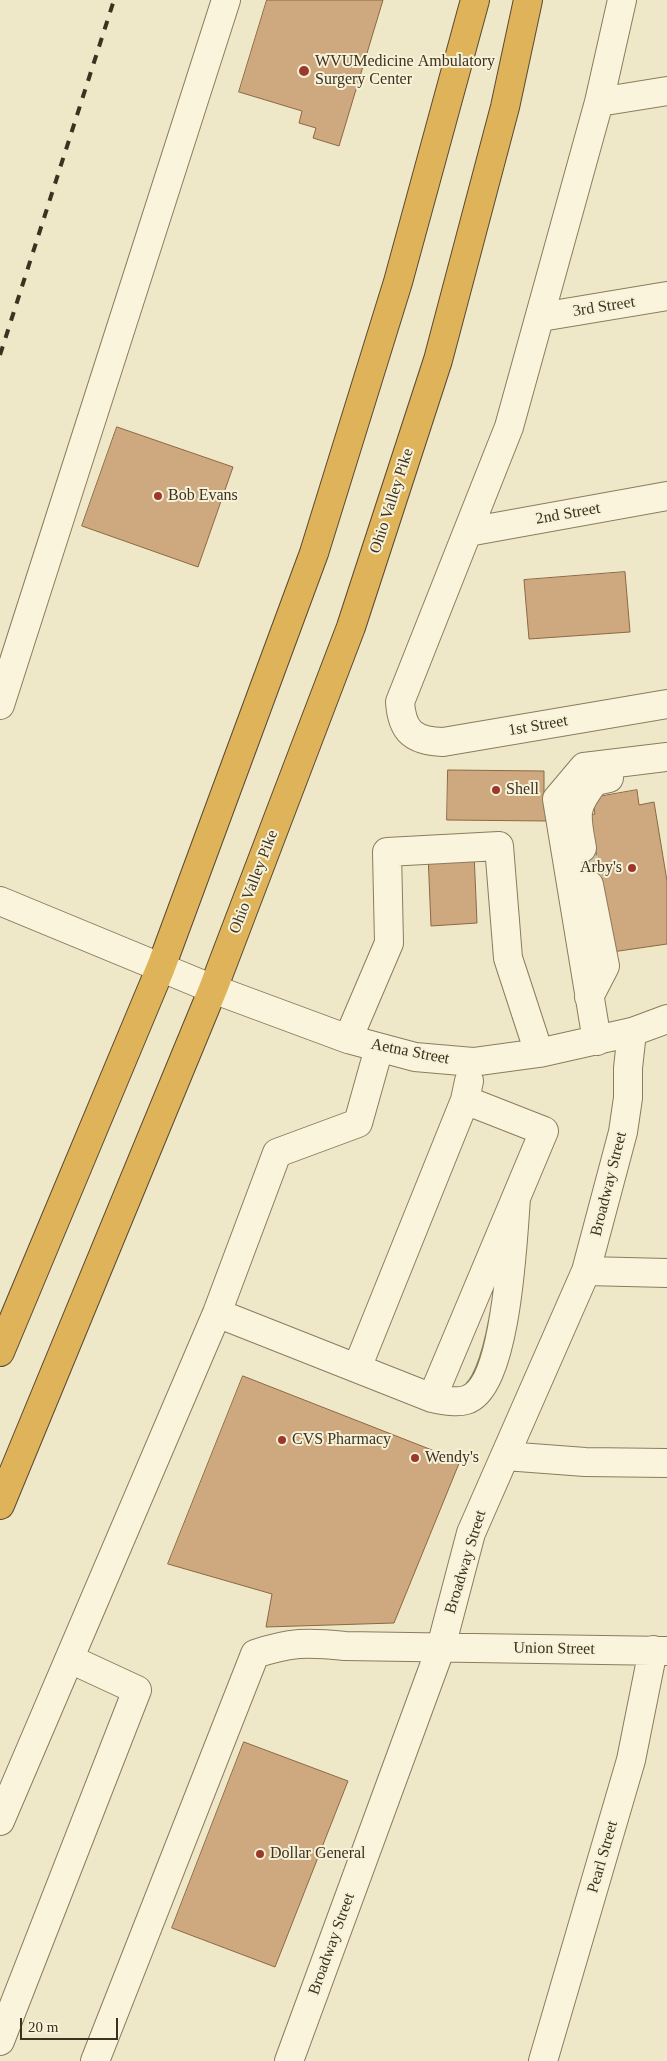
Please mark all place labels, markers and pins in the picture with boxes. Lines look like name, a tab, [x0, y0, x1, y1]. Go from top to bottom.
place label: WVUMedicine Ambulatory Surgery Center	[315, 52, 495, 90]
marker: WVUMedicine Ambulatory Surgery Center	[297, 64, 311, 78]
place label: Bob Evans	[168, 486, 238, 506]
marker: Bob Evans	[152, 490, 164, 502]
place label: Shell	[506, 780, 539, 800]
marker: Shell	[490, 784, 502, 796]
place label: Arby's	[580, 858, 622, 878]
marker: Arby's	[626, 862, 638, 874]
place label: CVS Pharmacy	[292, 1430, 391, 1450]
marker: CVS Pharmacy	[276, 1434, 288, 1446]
place label: Wendy's	[425, 1448, 479, 1468]
marker: Wendy's	[409, 1452, 421, 1464]
place label: Dollar General	[270, 1844, 366, 1864]
marker: Dollar General	[254, 1848, 266, 1860]

